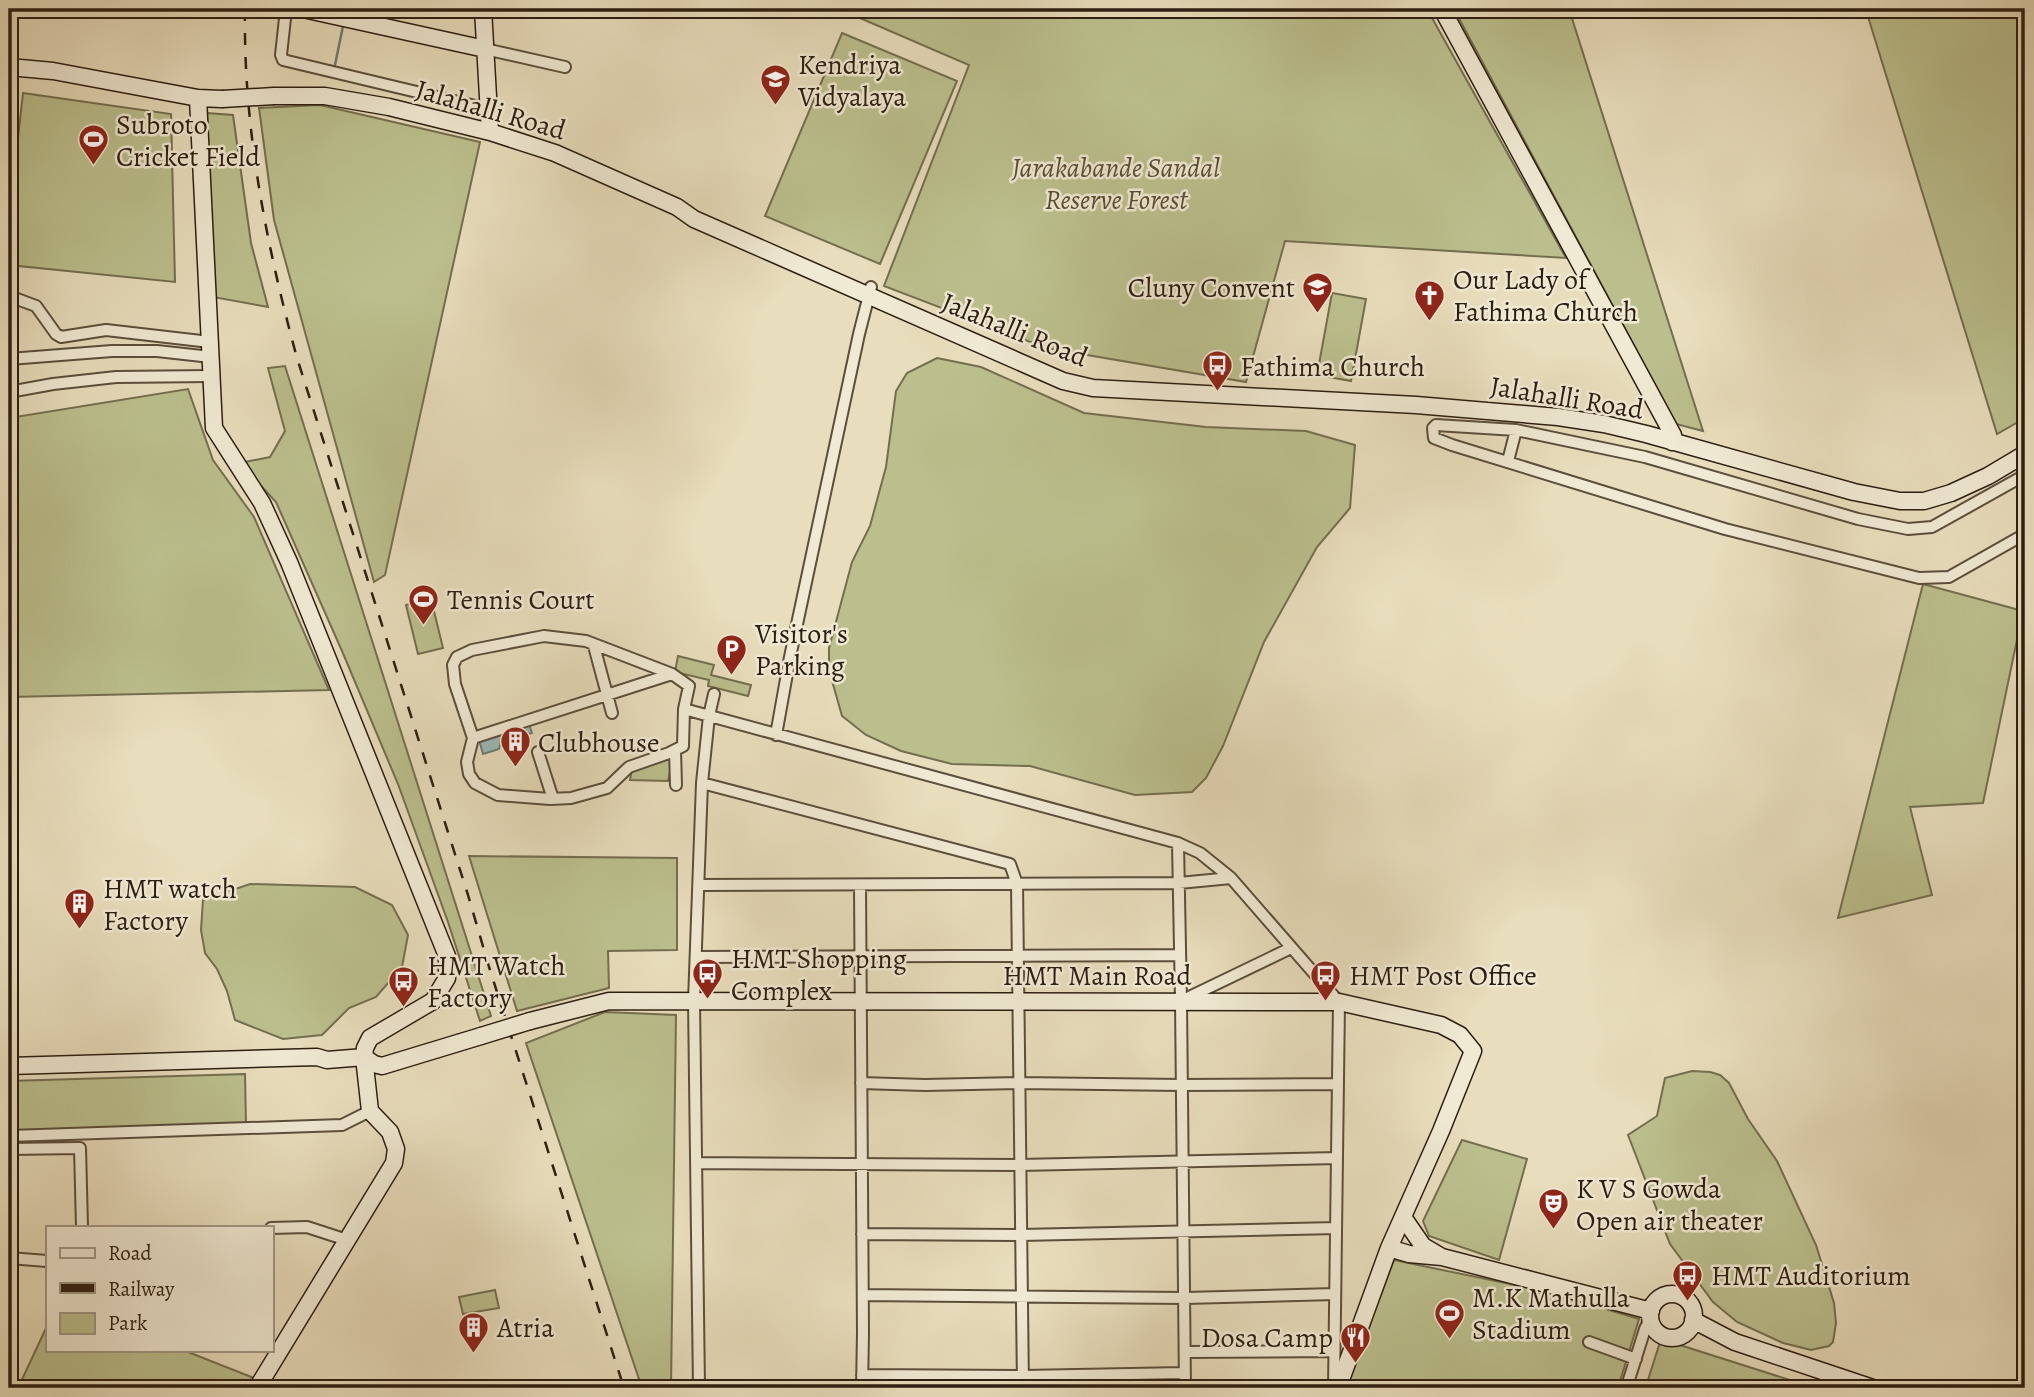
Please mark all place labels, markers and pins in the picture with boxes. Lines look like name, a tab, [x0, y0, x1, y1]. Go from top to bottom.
place label: Kendriya Vidyalaya	[797, 46, 906, 116]
school or university icon: Kendriya Vidyalaya	[758, 63, 792, 107]
place label: Subroto Cricket Field	[116, 106, 261, 176]
sports icon: Subroto Cricket Field	[76, 123, 110, 167]
place label: Our Lady of Fathima Church	[1453, 261, 1638, 331]
place label: Cluny Convent	[1128, 269, 1295, 307]
school or university icon: Cluny Convent	[1301, 270, 1335, 314]
church icon: Our Lady of Fathima Church	[1413, 278, 1447, 322]
place label: Fathima Church	[1240, 348, 1425, 386]
bus stop icon: Fathima Church	[1200, 349, 1234, 393]
place label: Tennis Court	[447, 581, 595, 619]
sports icon: Tennis Court	[407, 582, 441, 626]
place label: Visitor's Parking	[754, 615, 848, 685]
parking icon: Visitor's Parking	[715, 632, 749, 676]
place label: Clubhouse	[538, 724, 660, 762]
building icon: Clubhouse	[498, 725, 532, 769]
place label: HMT watch Factory	[103, 870, 237, 940]
building icon: HMT watch Factory	[63, 887, 97, 931]
place label: HMT Shopping Complex	[731, 940, 907, 1010]
place label: HMT Watch Factory	[427, 947, 565, 1017]
bus stop icon: HMT Shopping Complex	[691, 957, 725, 1001]
place label: HMT Post Office	[1349, 957, 1537, 995]
bus stop icon: HMT Post Office	[1309, 958, 1343, 1002]
bus stop icon: HMT Watch Factory	[387, 964, 421, 1008]
place label: K V S Gowda Open air theater	[1576, 1170, 1763, 1240]
theatre icon: K V S Gowda Open air theater	[1536, 1187, 1570, 1231]
place label: HMT Auditorium	[1711, 1257, 1911, 1295]
bus stop icon: HMT Auditorium	[1671, 1258, 1705, 1302]
place label: M.K Mathulla Stadium	[1472, 1279, 1630, 1349]
sports icon: M.K Mathulla Stadium	[1432, 1296, 1466, 1340]
place label: Atria	[496, 1309, 554, 1347]
building icon: Atria	[457, 1310, 491, 1354]
place label: Dosa Camp	[1201, 1319, 1333, 1357]
restaurant icon: Dosa Camp	[1339, 1320, 1373, 1364]

